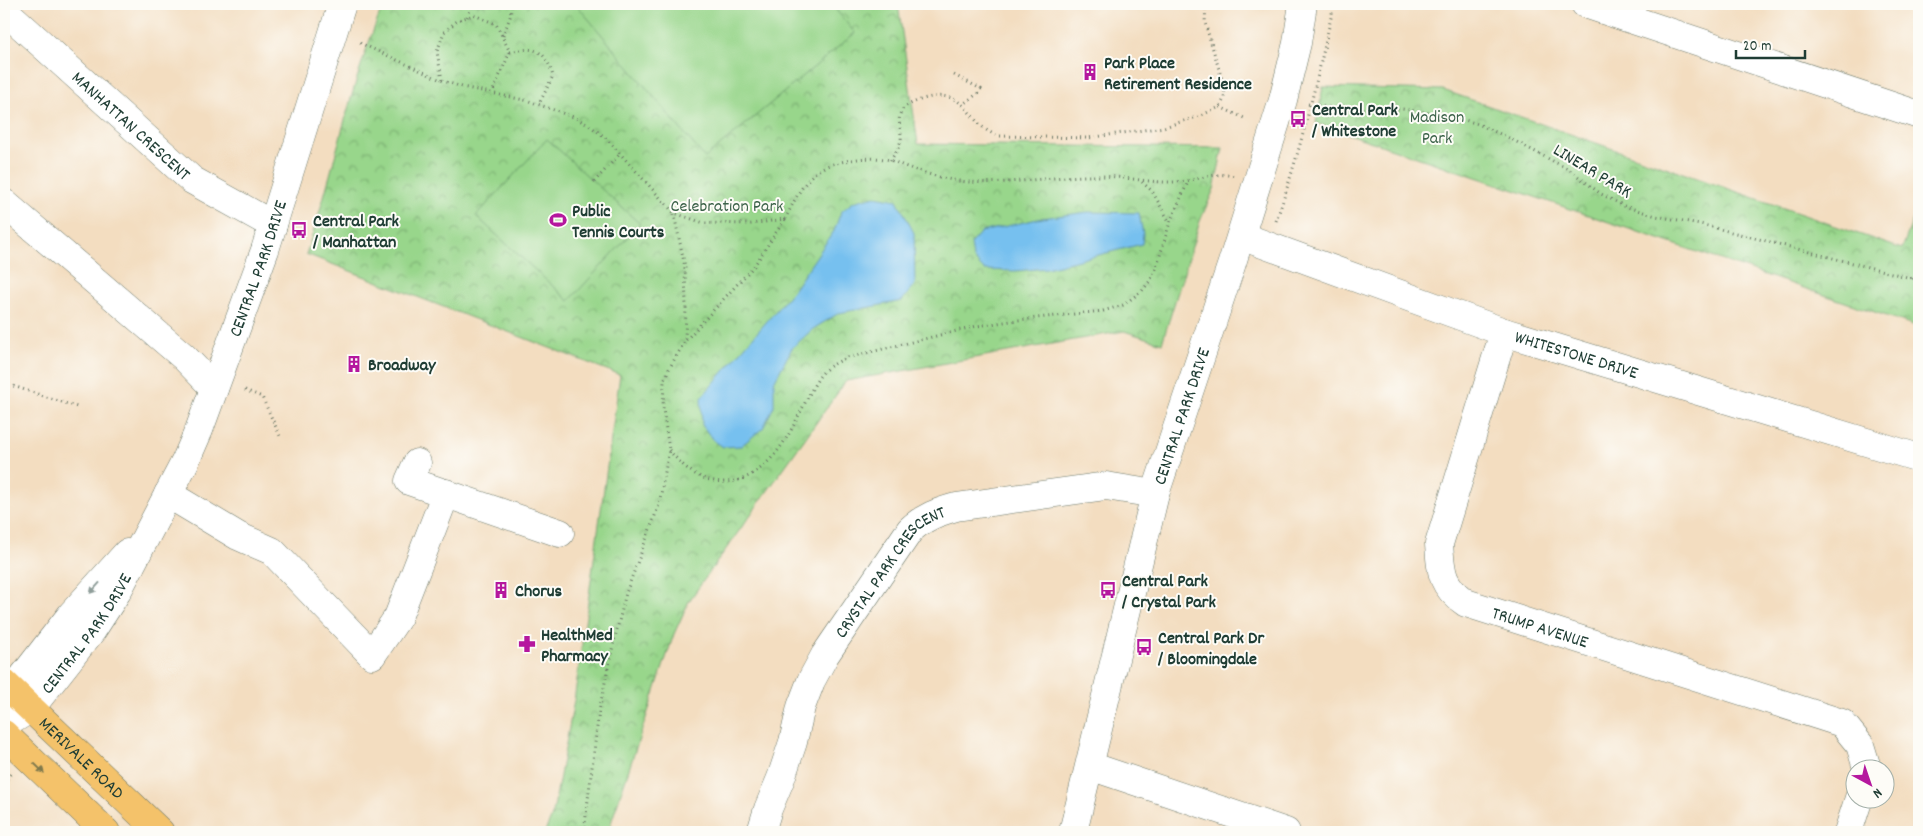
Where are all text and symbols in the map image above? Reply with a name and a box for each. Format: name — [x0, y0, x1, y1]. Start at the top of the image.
scale bar — [1736, 28, 1804, 60]
text: 20 m — [1743, 36, 1771, 58]
place label: Park Place Retirement Residence — [1104, 52, 1252, 98]
building icon: Park Place Retirement Residence — [1080, 62, 1100, 82]
street label: MANHATTAN CRESCENT — [65, 67, 195, 188]
place label: Central Park / Whitestone — [1311, 99, 1399, 145]
park label: Madison Park — [1410, 106, 1464, 152]
bus stop icon: Central Park / Whitestone — [1288, 109, 1308, 129]
street label: LINEAR PARK — [1548, 139, 1636, 205]
park label: Celebration Park — [671, 195, 784, 220]
street label: CENTRAL PARK DRIVE — [224, 198, 295, 341]
place label: Public Tennis Courts — [572, 200, 665, 246]
place label: Central Park / Manhattan — [312, 210, 400, 256]
sports icon: Public Tennis Courts — [548, 210, 568, 230]
bus stop icon: Central Park / Manhattan — [289, 220, 309, 240]
street label: WHITESTONE DRIVE — [1511, 326, 1641, 387]
street label: CENTRAL PARK DRIVE — [1149, 345, 1218, 489]
building icon: Broadway — [344, 354, 364, 374]
place label: Broadway — [368, 354, 436, 379]
street label: CRYSTAL PARK CRESCENT — [830, 501, 949, 644]
street label: CENTRAL PARK DRIVE — [36, 570, 140, 700]
place label: Central Park / Crystal Park — [1121, 570, 1216, 616]
building icon: Chorus — [491, 580, 511, 600]
place label: Chorus — [515, 580, 563, 605]
bus stop icon: Central Park / Crystal Park — [1098, 580, 1118, 600]
one-way arrow — [89, 581, 101, 593]
street label: TRUMP AVENUE — [1488, 602, 1591, 656]
place label: HealthMed Pharmacy — [541, 624, 613, 670]
place label: Central Park Dr / Bloomingdale — [1157, 627, 1264, 673]
pharmacy icon: HealthMed Pharmacy — [517, 634, 537, 654]
bus stop icon: Central Park Dr / Bloomingdale — [1134, 637, 1154, 657]
street label: MERIVALE ROAD — [32, 713, 129, 806]
north arrow — [1846, 758, 1896, 808]
one-way arrow — [33, 762, 45, 774]
text: N — [1868, 783, 1886, 802]

